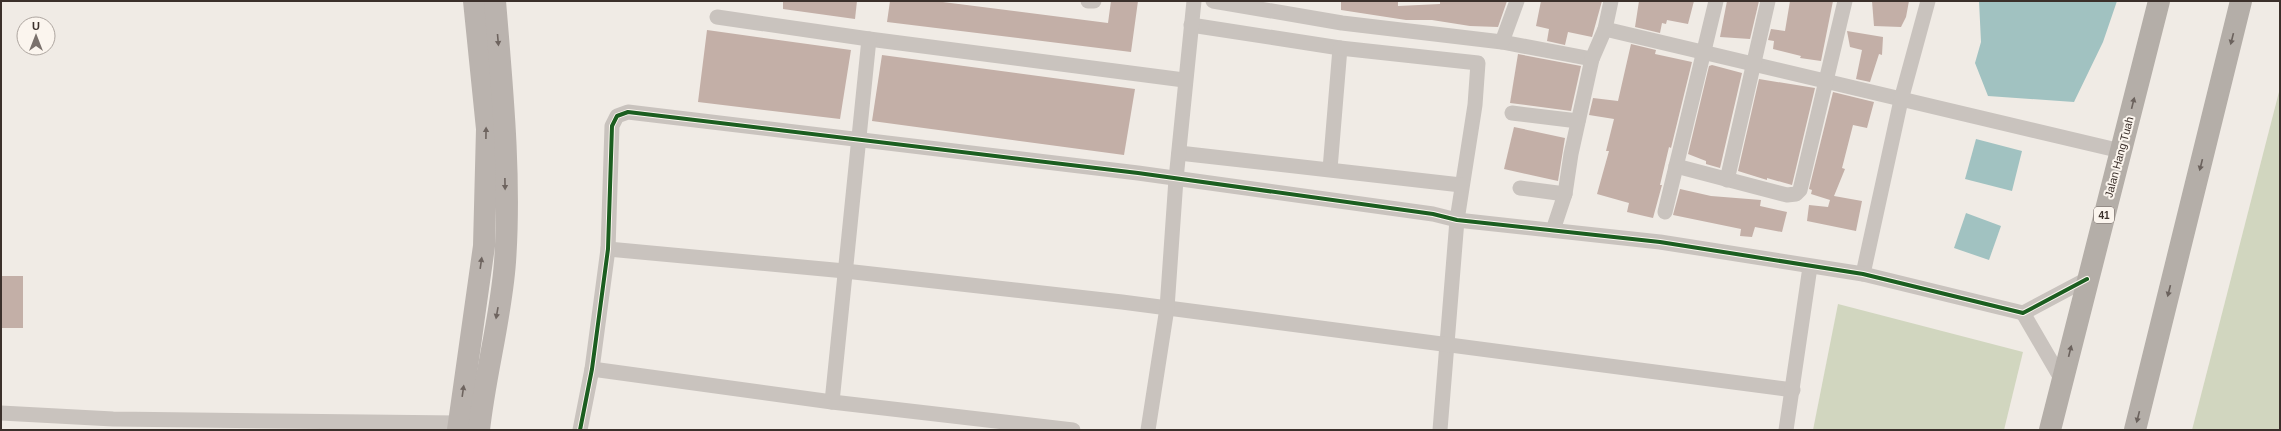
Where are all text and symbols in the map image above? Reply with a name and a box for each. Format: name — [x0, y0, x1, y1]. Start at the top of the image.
north arrow — [16, 16, 56, 56]
text: U — [32, 20, 40, 32]
one-way arrow — [2228, 33, 2234, 45]
one-way arrow — [495, 34, 502, 46]
one-way arrow — [2130, 97, 2136, 109]
street label: Jalan Hang Tuah — [2102, 115, 2136, 199]
one-way arrow — [483, 126, 489, 139]
one-way arrow — [2197, 159, 2203, 171]
one-way arrow — [502, 178, 508, 191]
road number: 41 — [2094, 207, 2114, 223]
one-way arrow — [478, 257, 484, 269]
one-way arrow — [2166, 285, 2172, 297]
one-way arrow — [494, 307, 500, 319]
one-way arrow — [2067, 345, 2073, 358]
one-way arrow — [460, 385, 466, 397]
one-way arrow — [2135, 412, 2141, 424]

